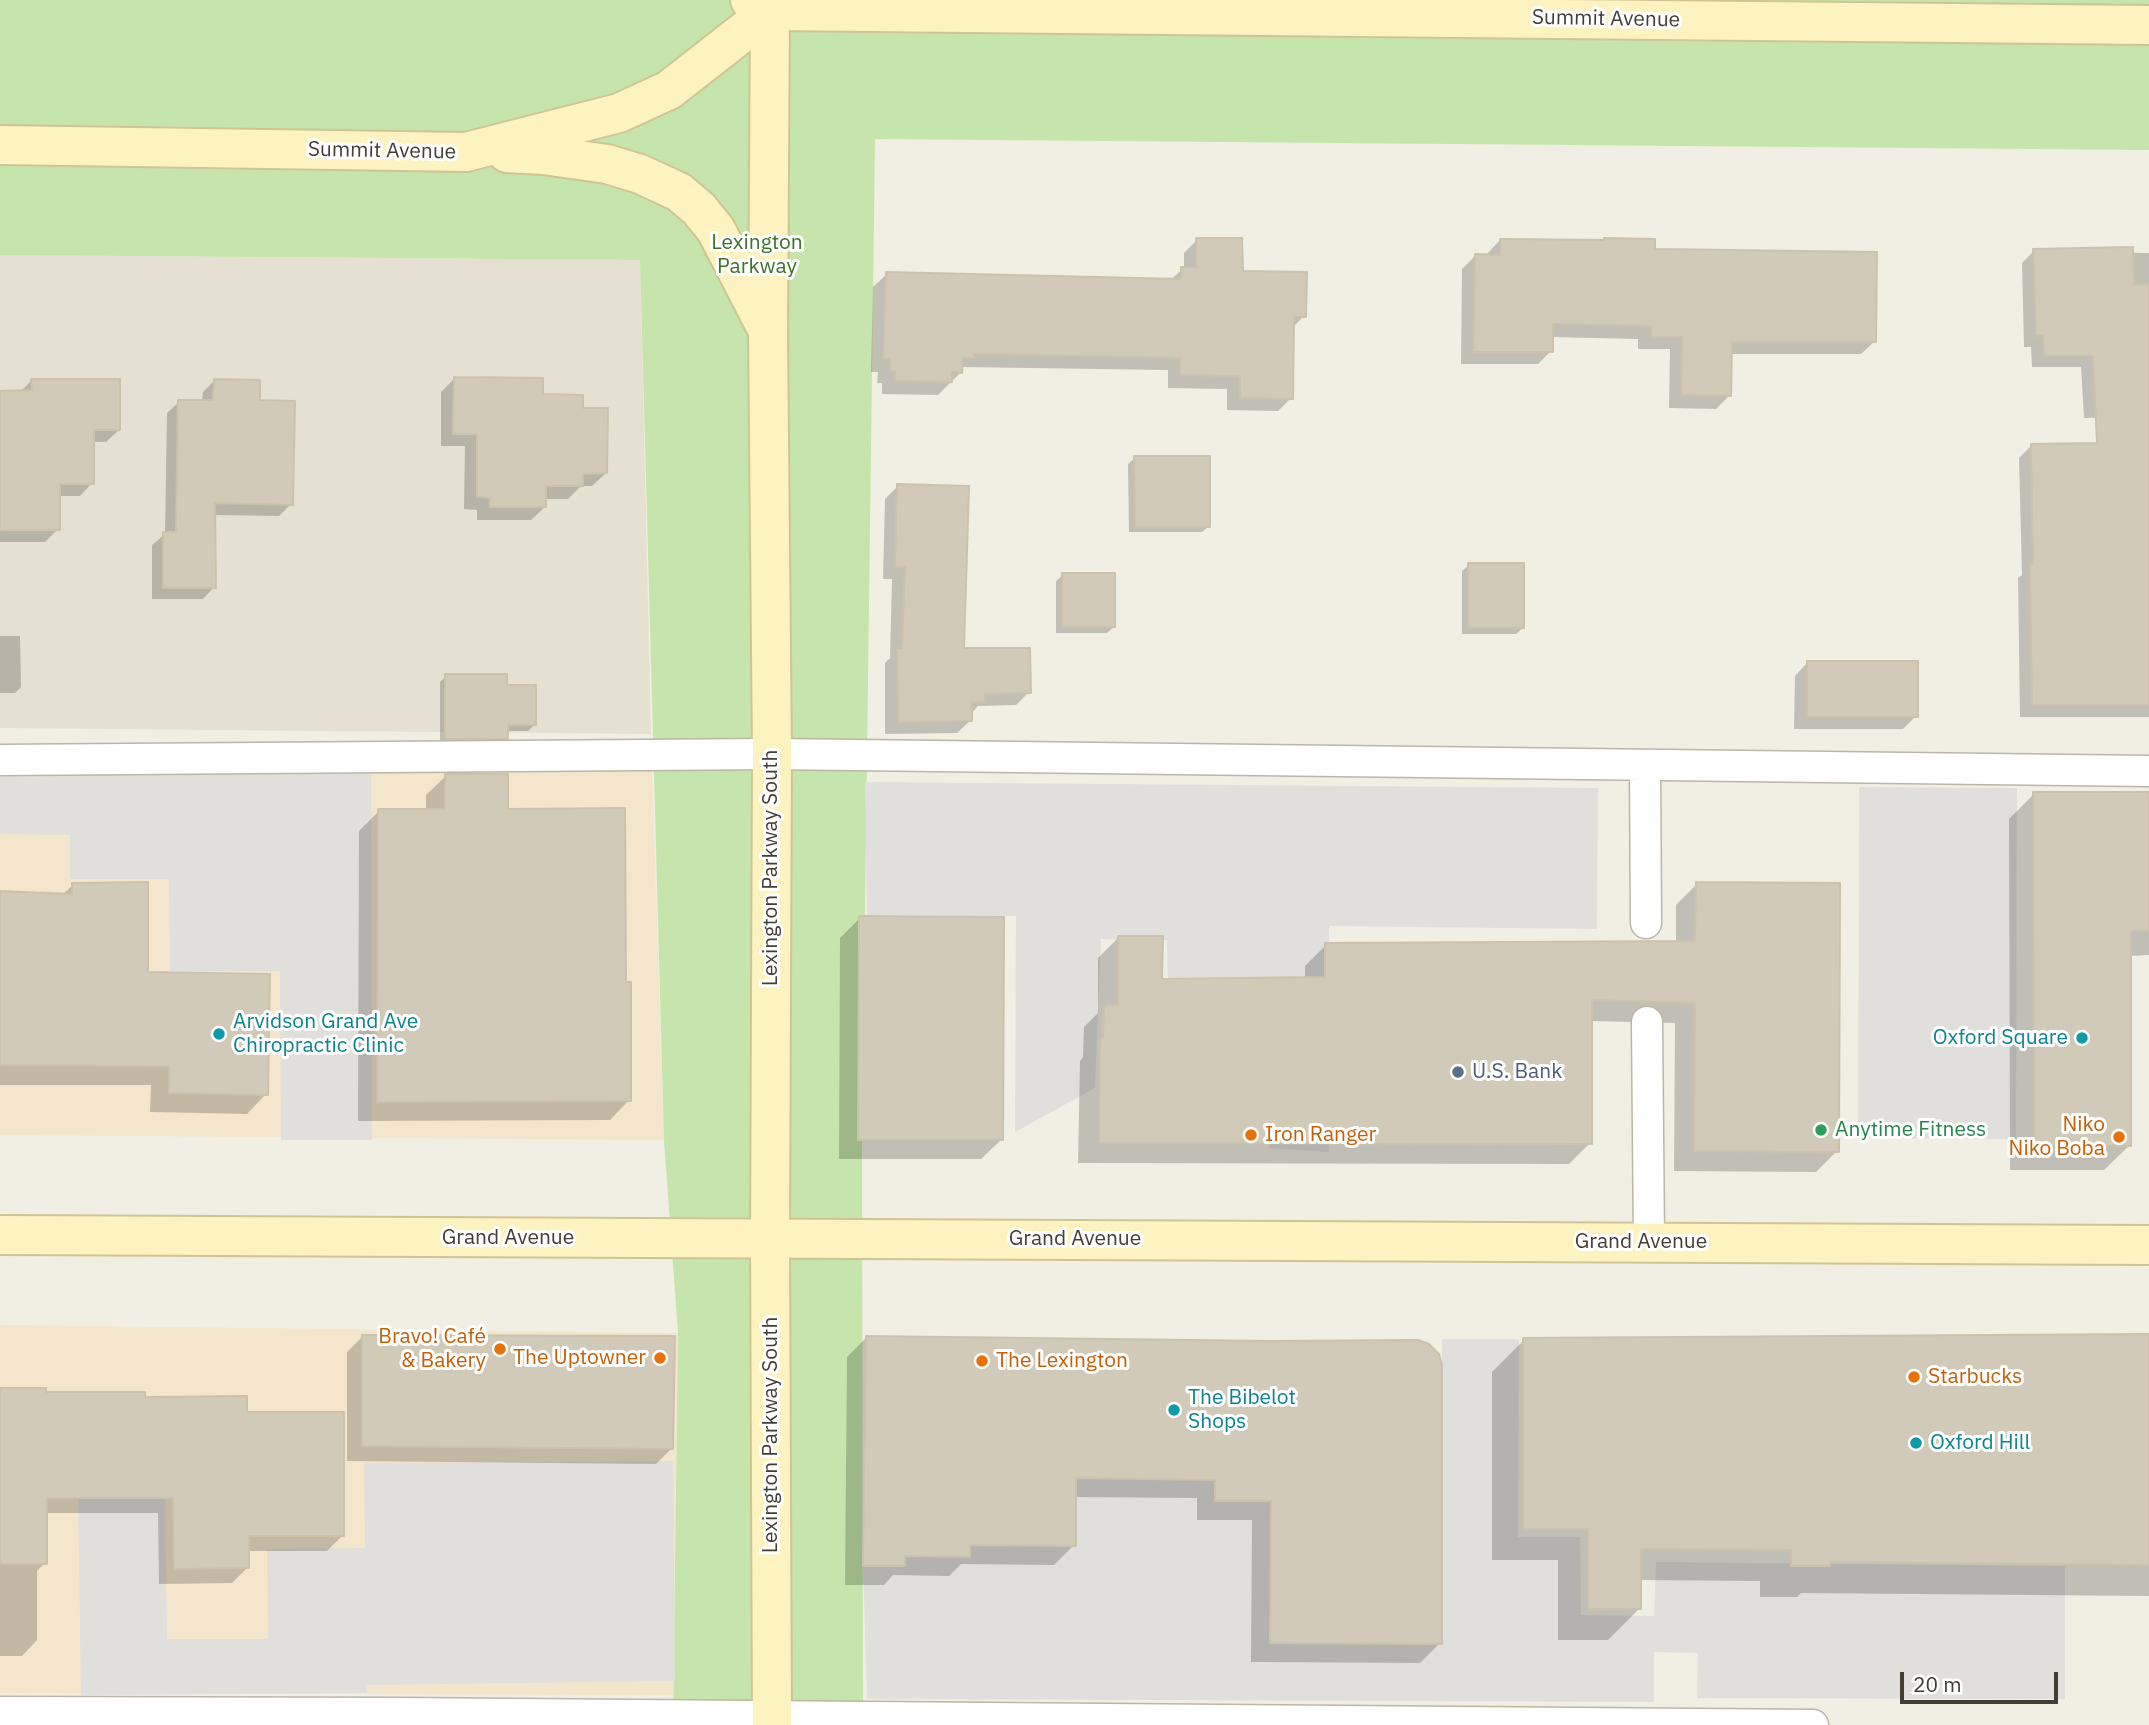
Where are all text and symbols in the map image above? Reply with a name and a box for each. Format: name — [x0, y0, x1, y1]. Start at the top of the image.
street label: Summit Avenue — [1532, 5, 1680, 33]
street label: Summit Avenue — [308, 137, 456, 165]
park label: Lexington Parkway — [711, 230, 803, 280]
street label: Lexington Parkway South — [758, 750, 784, 986]
place label: Arvidson Grand Ave Chiropractic Clinic — [233, 1009, 418, 1059]
place label: Oxford Square — [1933, 1025, 2068, 1051]
marker: Arvidson Grand Ave Chiropractic Clinic — [211, 1026, 227, 1042]
marker: Oxford Square — [2074, 1030, 2090, 1046]
place label: U.S. Bank — [1472, 1059, 1562, 1085]
marker: U.S. Bank — [1450, 1064, 1466, 1080]
place label: Niko Niko Boba — [2009, 1112, 2105, 1162]
place label: Anytime Fitness — [1835, 1117, 1986, 1143]
place label: Iron Ranger — [1265, 1122, 1376, 1148]
marker: Anytime Fitness — [1813, 1122, 1829, 1138]
marker: Iron Ranger — [1243, 1127, 1259, 1143]
marker: Niko Niko Boba — [2111, 1129, 2127, 1145]
street label: Grand Avenue — [442, 1225, 574, 1251]
street label: Grand Avenue — [1009, 1226, 1141, 1252]
street label: Grand Avenue — [1575, 1229, 1707, 1255]
street label: Lexington Parkway South — [758, 1317, 784, 1553]
place label: Bravo! Café & Bakery — [378, 1324, 486, 1374]
marker: Bravo! Café & Bakery — [492, 1341, 508, 1357]
place label: The Uptowner — [513, 1345, 646, 1371]
place label: The Lexington — [996, 1348, 1128, 1374]
marker: The Uptowner — [652, 1350, 668, 1366]
marker: The Lexington — [974, 1353, 990, 1369]
place label: Starbucks — [1928, 1364, 2022, 1390]
marker: Starbucks — [1906, 1369, 1922, 1385]
place label: The Bibelot Shops — [1188, 1385, 1296, 1435]
marker: The Bibelot Shops — [1166, 1402, 1182, 1418]
place label: Oxford Hill — [1930, 1430, 2030, 1456]
marker: Oxford Hill — [1908, 1435, 1924, 1451]
scale bar — [1904, 1658, 2062, 1702]
text: 20 m — [1913, 1670, 1962, 1698]

